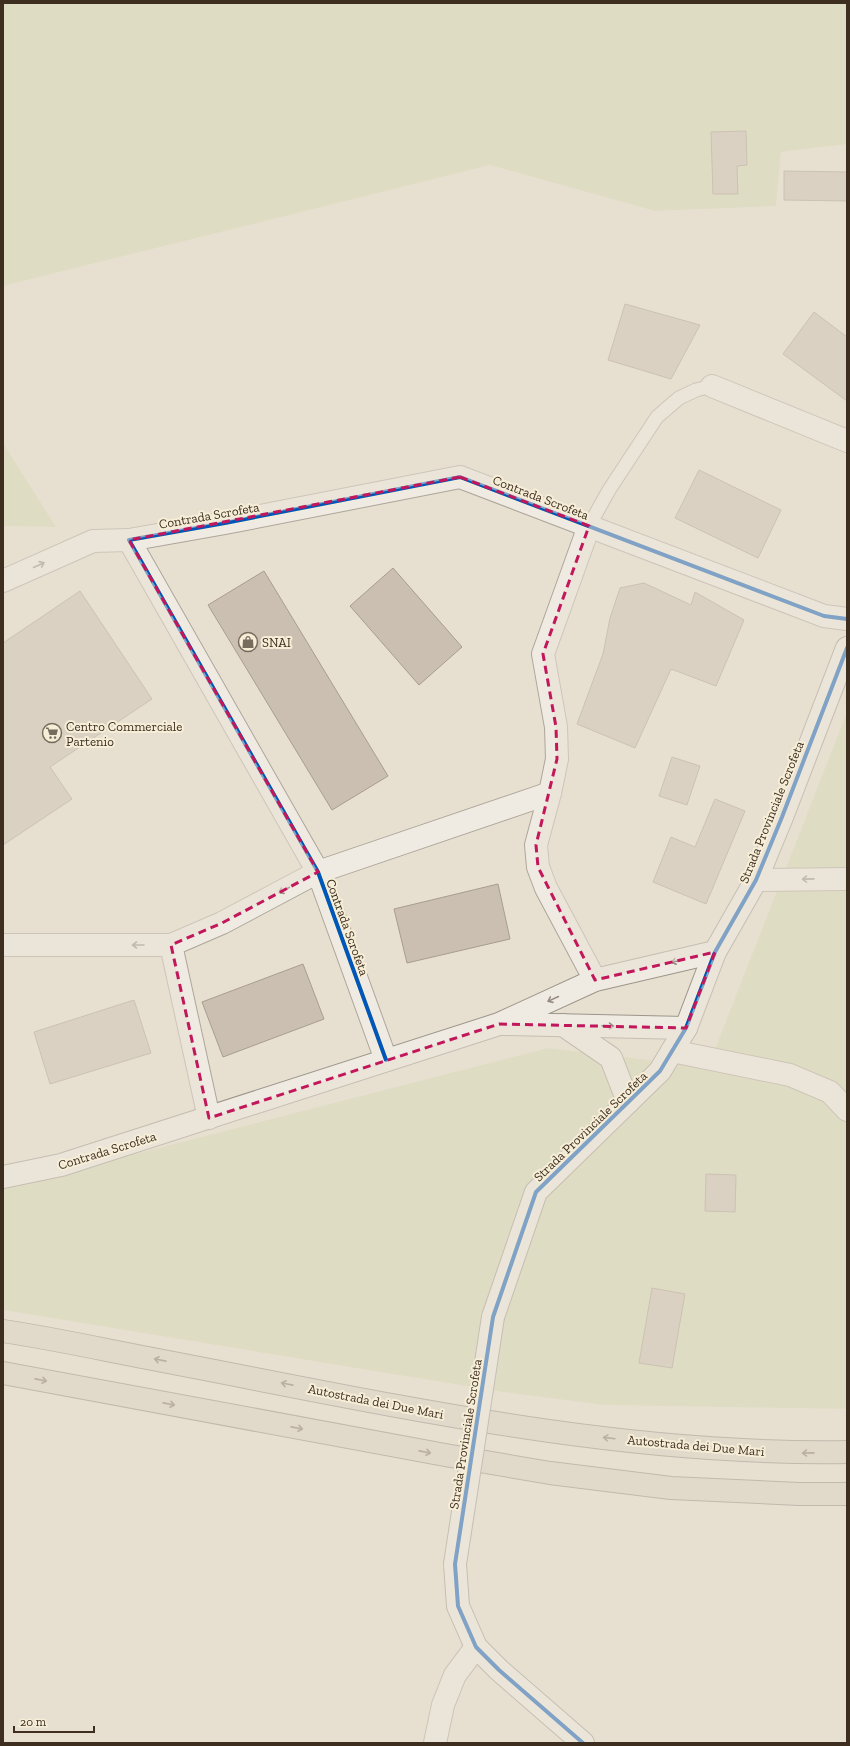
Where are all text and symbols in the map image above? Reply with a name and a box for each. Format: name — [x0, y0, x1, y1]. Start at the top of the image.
street label: Contrada Scrofeta — [491, 472, 592, 523]
street label: Contrada Scrofeta — [158, 499, 261, 532]
one-way arrow — [32, 561, 44, 568]
shop icon: SNAI — [237, 631, 259, 653]
place label: SNAI — [262, 635, 291, 650]
place label: Centro Commerciale Partenio — [66, 719, 182, 749]
supermarket icon: Centro Commerciale Partenio — [41, 722, 63, 744]
street label: Strada Provinciale Scrofeta — [736, 738, 807, 885]
one-way arrow — [802, 876, 815, 883]
street label: Contrada Scrofeta — [323, 877, 372, 978]
one-way arrow — [278, 887, 290, 895]
one-way arrow — [132, 941, 145, 949]
one-way arrow — [671, 958, 684, 965]
one-way arrow — [548, 996, 560, 1003]
one-way arrow — [601, 1022, 614, 1030]
street label: Strada Provinciale Scrofeta — [531, 1068, 651, 1184]
street label: Contrada Scrofeta — [56, 1128, 159, 1173]
one-way arrow — [153, 1356, 166, 1364]
street label: Strada Provinciale Scrofeta — [446, 1357, 485, 1510]
one-way arrow — [34, 1377, 47, 1385]
one-way arrow — [281, 1380, 294, 1388]
street label: Autostrada dei Due Mari — [307, 1381, 445, 1422]
one-way arrow — [162, 1400, 175, 1408]
one-way arrow — [290, 1424, 303, 1432]
street label: Autostrada dei Due Mari — [627, 1432, 766, 1459]
one-way arrow — [603, 1434, 616, 1442]
one-way arrow — [418, 1448, 431, 1456]
one-way arrow — [802, 1449, 815, 1457]
scale bar — [14, 1708, 94, 1734]
text: 20 m — [20, 1715, 47, 1729]

